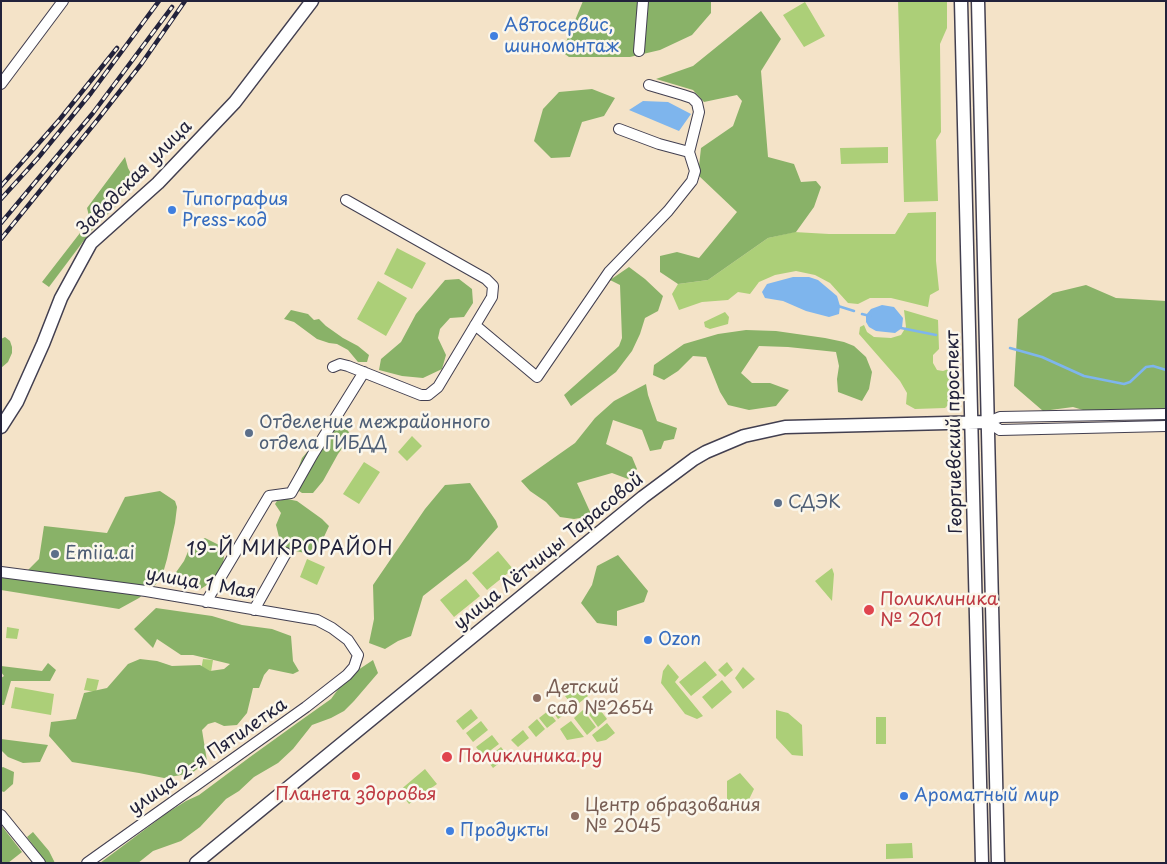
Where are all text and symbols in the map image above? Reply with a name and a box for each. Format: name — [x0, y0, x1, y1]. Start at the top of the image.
place label: Автосервис, шиномонтаж — [504, 15, 619, 58]
marker: Автосервис, шиномонтаж — [488, 30, 500, 42]
street label: Заводская улица — [73, 116, 197, 240]
place label: Типография Press-код — [182, 189, 288, 232]
marker: Типография Press-код — [166, 204, 178, 216]
street label: Георгиевский проспект — [942, 330, 968, 534]
place label: Отделение межрайонного отдела ГИБДД — [259, 412, 490, 454]
marker: Отделение межрайонного отдела ГИБДД — [243, 427, 255, 439]
street label: улица Лётчицы Тарасовой — [450, 469, 648, 635]
place label: СДЭК — [788, 492, 841, 514]
marker: СДЭК — [772, 497, 784, 509]
district label: 19-Й МИКРОРАЙОН — [184, 539, 396, 561]
place label: Emiia.ai — [65, 543, 135, 565]
marker: Emiia.ai — [49, 548, 61, 560]
street label: улица 1 Мая — [144, 564, 258, 604]
place label: Поликлиника № 201 — [880, 589, 998, 632]
marker: Поликлиника № 201 — [862, 603, 876, 617]
place label: Ozon — [658, 629, 701, 651]
marker: Ozon — [642, 634, 654, 646]
place label: Детский сад №2654 — [547, 677, 654, 720]
marker: Детский сад №2654 — [531, 692, 543, 704]
street label: улица 2-я Пятилетка — [125, 694, 291, 820]
place label: Поликлиника.ру — [458, 746, 602, 768]
marker: Поликлиника.ру — [440, 750, 454, 764]
marker: Планета здоровья — [350, 770, 362, 782]
place label: Планета здоровья — [275, 784, 437, 806]
place label: Ароматный мир — [914, 785, 1059, 807]
marker: Ароматный мир — [898, 790, 910, 802]
place label: Центр образования № 2045 — [585, 795, 761, 838]
marker: Центр образования № 2045 — [569, 810, 581, 822]
place label: Продукты — [460, 820, 549, 842]
marker: Продукты — [444, 825, 456, 837]

